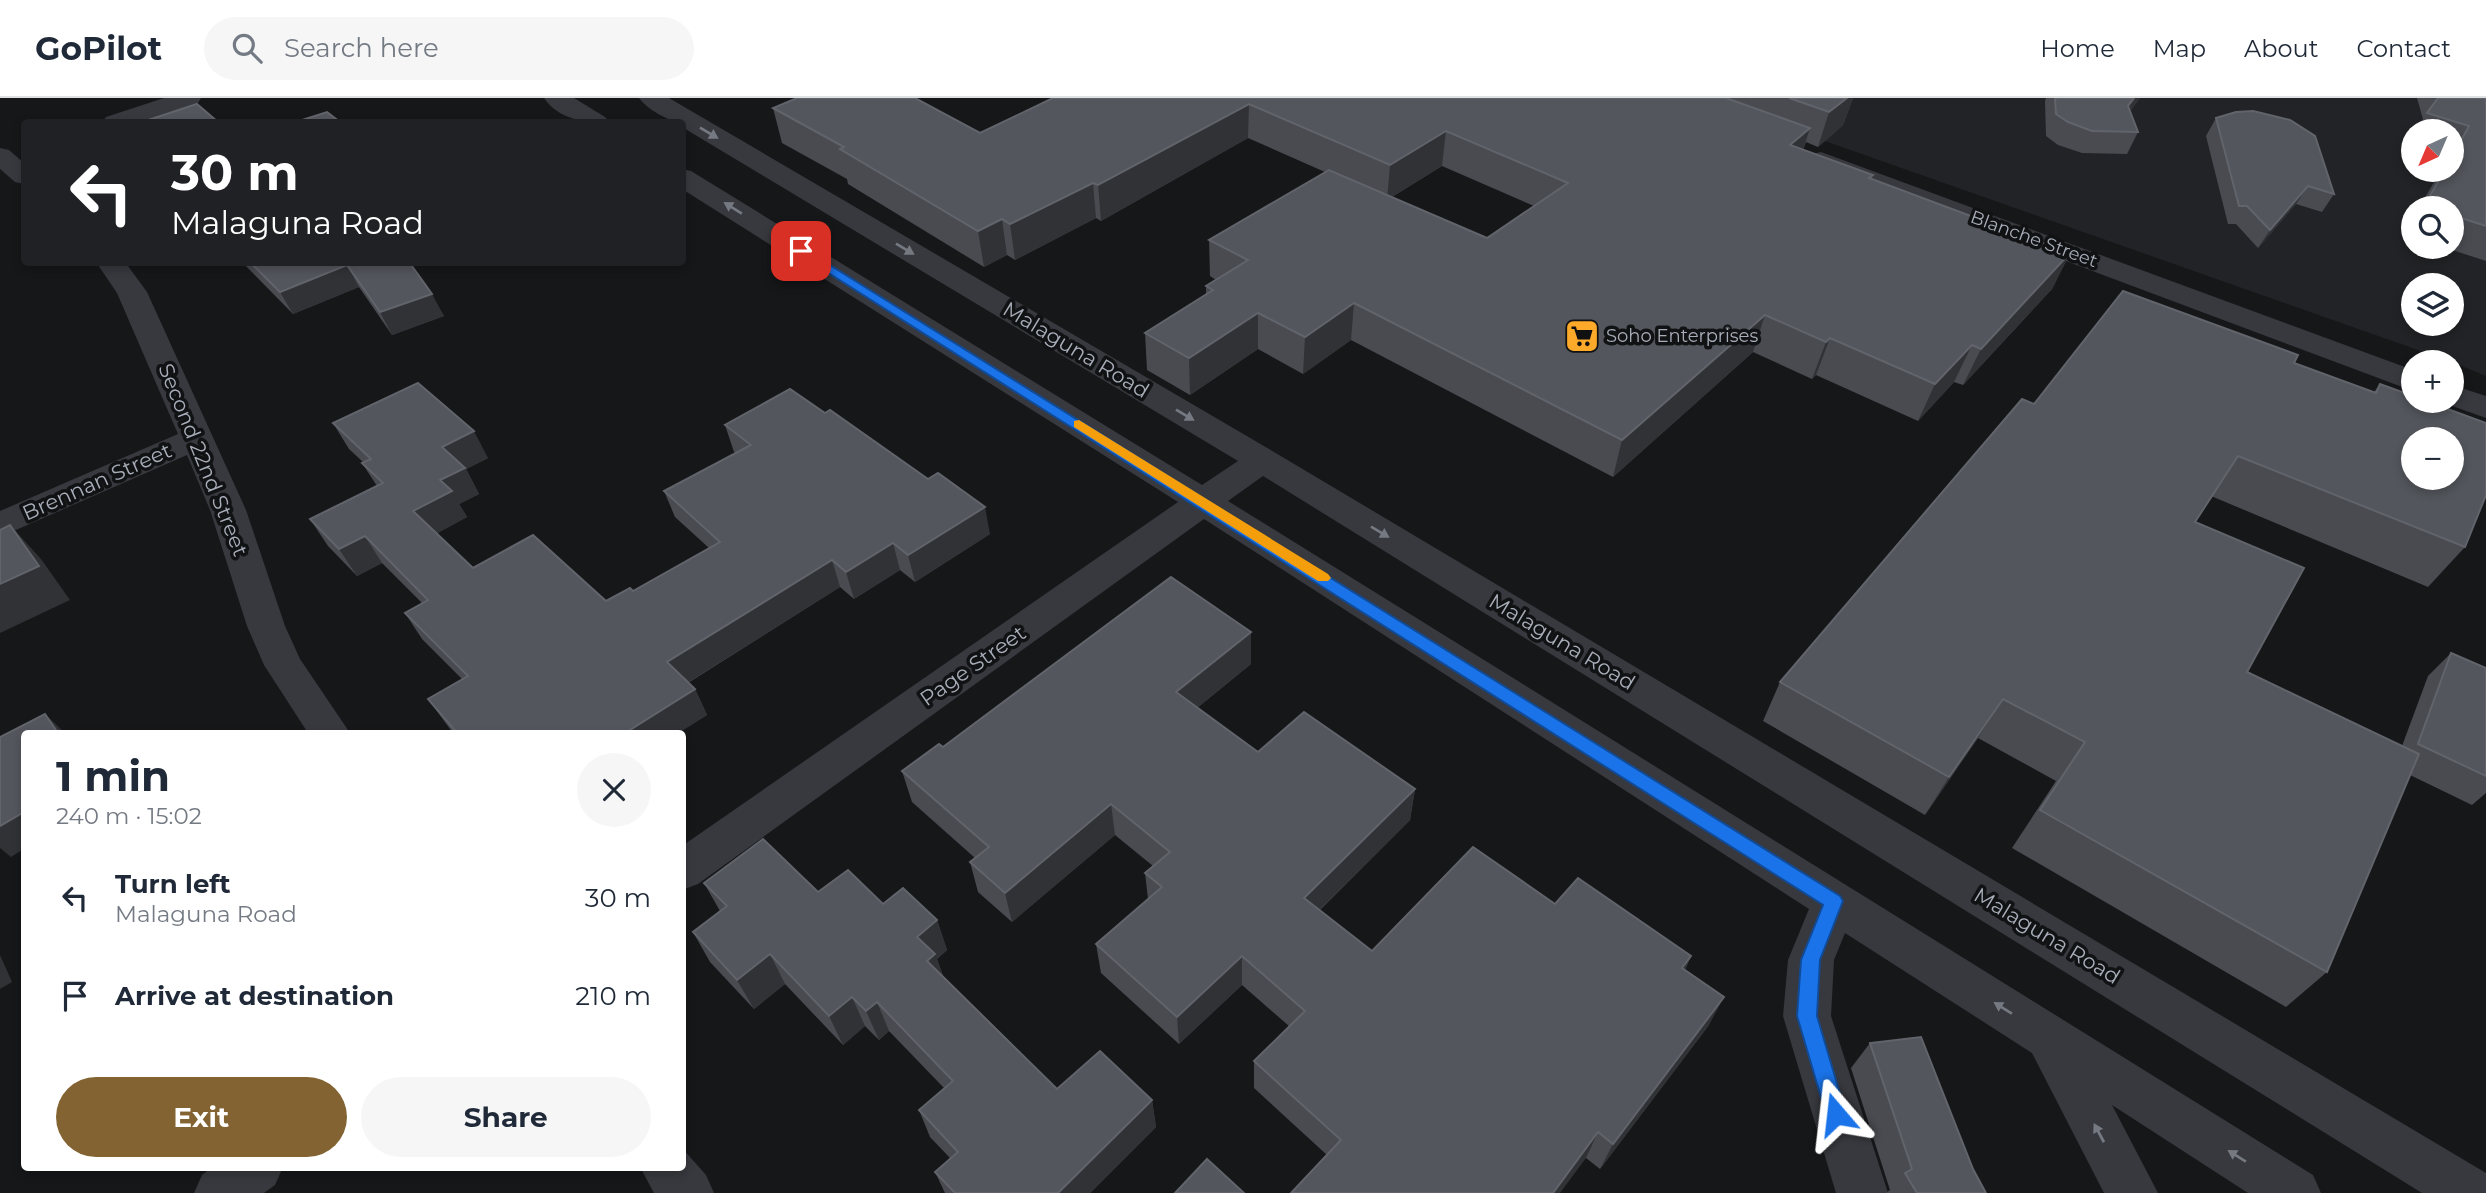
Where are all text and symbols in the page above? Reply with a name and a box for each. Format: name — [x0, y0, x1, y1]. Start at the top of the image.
search box — [204, 17, 694, 80]
text: GoPilot — [35, 28, 162, 68]
icon: search — [228, 29, 266, 67]
text: Search here — [284, 32, 439, 64]
text: Home — [2040, 34, 2115, 63]
text: Map — [2153, 34, 2206, 63]
text: About — [2244, 34, 2318, 63]
text: Contact — [2356, 34, 2451, 63]
north arrow — [2401, 119, 2464, 182]
map controls — [2401, 119, 2464, 490]
one-way arrow — [700, 127, 719, 139]
text: 30 m — [171, 143, 299, 202]
icon: left — [56, 147, 147, 238]
button: search — [2401, 196, 2464, 259]
one-way arrow — [723, 202, 743, 215]
text: Malaguna Road — [171, 203, 424, 242]
street label: Blanche Street — [1968, 206, 2100, 272]
pin — [771, 221, 831, 281]
icon: arrive — [782, 232, 820, 270]
one-way arrow — [896, 242, 915, 255]
button: layers — [2401, 273, 2464, 336]
street label: Malaguna Road — [999, 296, 1154, 403]
supermarket icon: Soho Enterprises — [1563, 317, 1601, 355]
place label: Soho Enterprises — [1606, 325, 1758, 347]
button: + — [2401, 350, 2464, 413]
street label: Second 22nd Street — [153, 360, 254, 560]
one-way arrow — [1176, 408, 1195, 421]
button: − — [2401, 427, 2464, 490]
street label: Brennan Street — [18, 437, 175, 526]
one-way arrow — [1371, 525, 1390, 538]
street label: Malaguna Road — [1485, 588, 1640, 695]
street label: Page Street — [915, 620, 1030, 711]
text: 1 min — [56, 750, 170, 802]
button: close — [577, 753, 651, 827]
text: 240 m · 15:02 — [56, 802, 202, 830]
text: Turn left — [115, 868, 231, 900]
icon: left — [56, 879, 94, 917]
text: 30 m — [585, 882, 651, 914]
street label: Malaguna Road — [1970, 882, 2125, 989]
text: Malaguna Road — [115, 900, 297, 928]
icon: arrive — [56, 977, 94, 1015]
text: Arrive at destination — [115, 980, 394, 1012]
text: 210 m — [575, 980, 651, 1012]
one-way arrow — [1994, 1002, 2013, 1015]
button: Exit — [56, 1077, 347, 1157]
button: Share — [361, 1077, 651, 1157]
position arrow — [1799, 1077, 1873, 1151]
one-way arrow — [2093, 1124, 2105, 1143]
one-way arrow — [2227, 1150, 2247, 1163]

